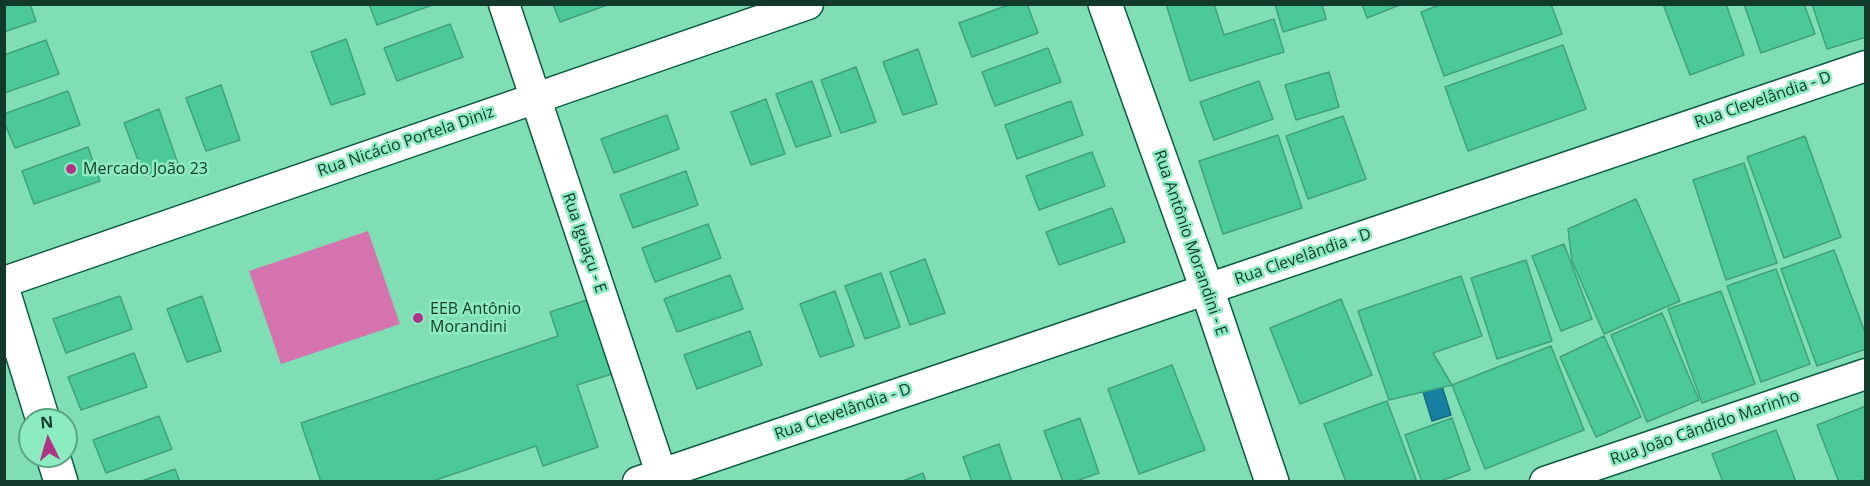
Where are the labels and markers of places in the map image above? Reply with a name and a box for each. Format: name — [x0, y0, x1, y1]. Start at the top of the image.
place label: Mercado João 23 — [83, 159, 208, 179]
marker: Mercado João 23 — [64, 162, 78, 176]
place label: EEB Antônio Morandini — [430, 299, 521, 337]
marker: EEB Antônio Morandini — [411, 311, 425, 325]

